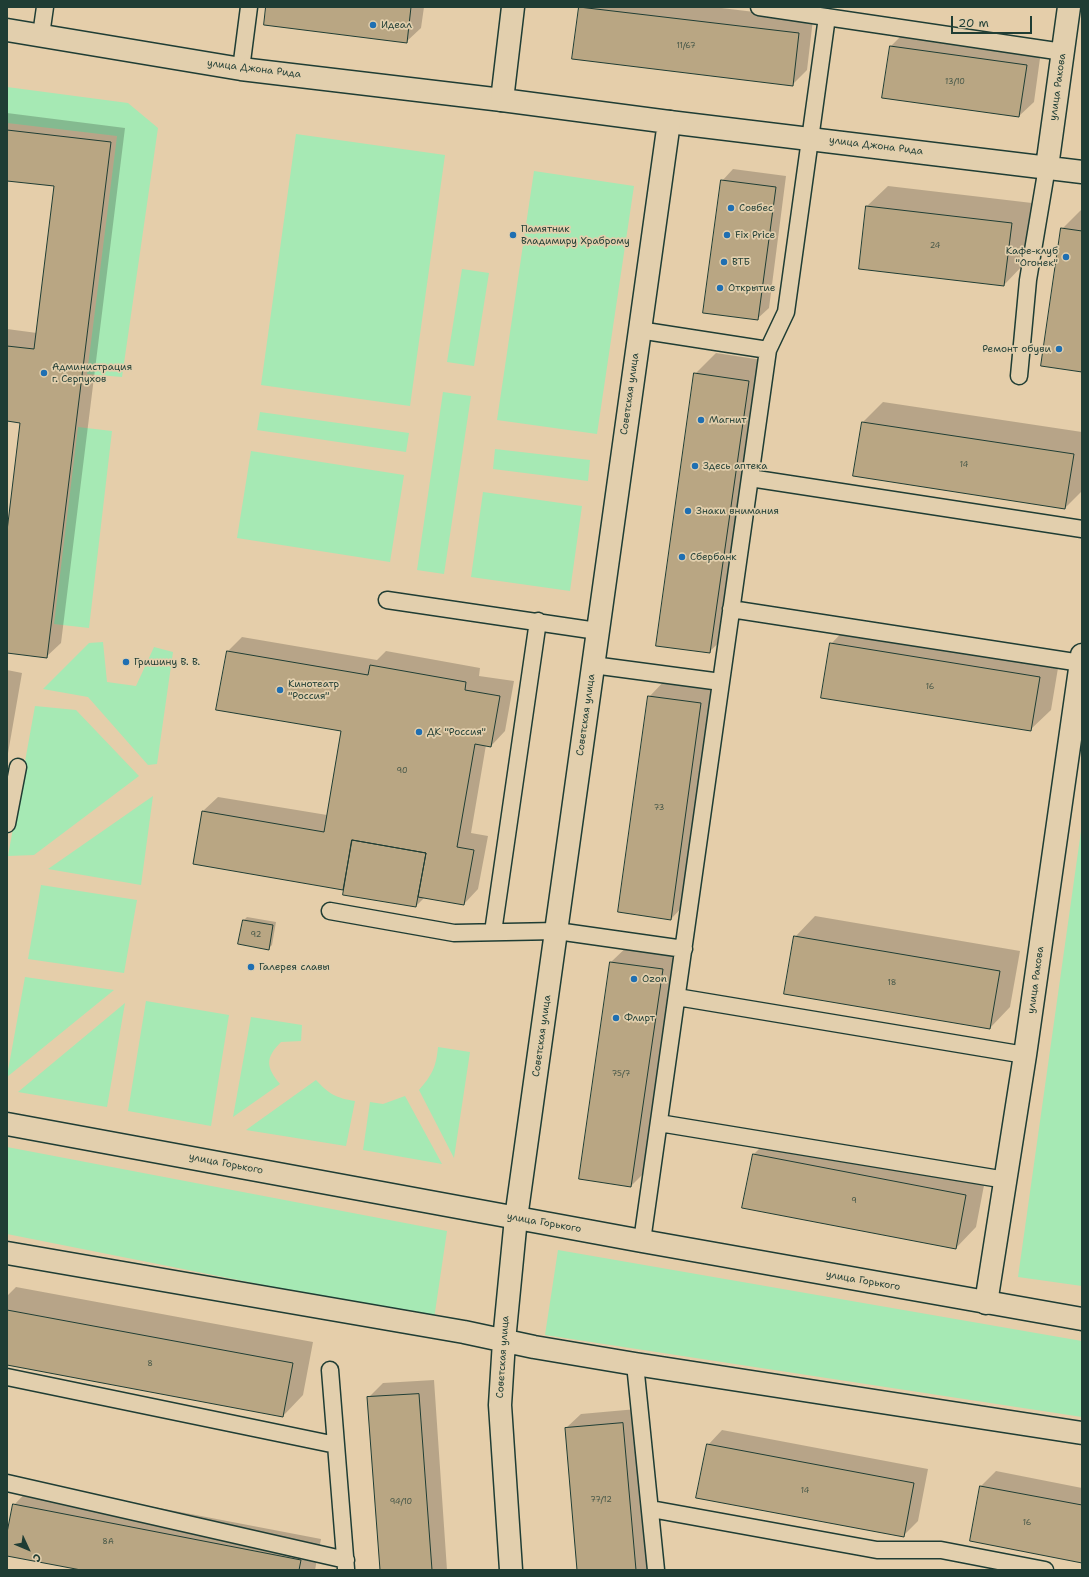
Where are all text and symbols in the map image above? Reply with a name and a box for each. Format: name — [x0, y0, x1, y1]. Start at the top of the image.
scale bar — [953, 8, 1034, 34]
text: 20 m — [958, 15, 989, 31]
place label: Идеал — [381, 19, 412, 31]
marker: Идеал — [368, 20, 378, 30]
house number: 11/67 — [676, 41, 696, 51]
street label: улица Ракова — [1047, 53, 1069, 121]
street label: улица Джона Рида — [206, 57, 302, 81]
house number: 13/10 — [945, 77, 965, 87]
street label: улица Джона Рида — [828, 134, 924, 158]
place label: Совбес — [739, 202, 773, 214]
marker: Совбес — [726, 203, 736, 213]
place label: Памятник Владимиру Храброму — [521, 223, 630, 246]
place label: Fix Price — [735, 229, 775, 241]
marker: Памятник Владимиру Храброму — [508, 230, 518, 240]
marker: Fix Price — [722, 230, 732, 240]
house number: 24 — [930, 241, 940, 251]
place label: Кафе-клуб "Огонек" — [1006, 245, 1058, 268]
marker: Кафе-клуб "Огонек" — [1061, 252, 1071, 262]
place label: ВТБ — [732, 256, 750, 268]
marker: ВТБ — [719, 257, 729, 267]
place label: Открытие — [728, 282, 775, 294]
marker: Открытие — [715, 283, 725, 293]
place label: Ремонт обуви — [982, 343, 1051, 355]
marker: Ремонт обуви — [1054, 344, 1064, 354]
street label: Советская улица — [618, 352, 642, 436]
place label: Администрация г. Серпухов — [52, 361, 132, 384]
marker: Администрация г. Серпухов — [39, 368, 49, 378]
place label: Магнит — [709, 414, 746, 426]
marker: Магнит — [696, 415, 706, 425]
place label: Здесь аптека — [703, 460, 767, 472]
house number: 14 — [960, 460, 968, 470]
marker: Здесь аптека — [690, 461, 700, 471]
place label: Знаки внимания — [696, 505, 779, 517]
marker: Знаки внимания — [683, 506, 693, 516]
place label: Сбербанк — [690, 551, 737, 563]
marker: Сбербанк — [677, 552, 687, 562]
place label: Гришину В. В. — [134, 656, 200, 668]
marker: Гришину В. В. — [121, 657, 131, 667]
street label: Советская улица — [574, 673, 598, 757]
place label: Кинотеатр "Россия" — [288, 678, 339, 702]
house number: 16 — [926, 682, 934, 692]
marker: Кинотеатр "Россия" — [275, 685, 285, 695]
place label: ДК "Россия" — [427, 726, 486, 738]
marker: ДК "Россия" — [414, 727, 424, 737]
house number: 90 — [396, 766, 408, 776]
house number: 73 — [654, 803, 664, 813]
house number: 92 — [251, 930, 261, 940]
street label: улица Ракова — [1025, 946, 1047, 1014]
place label: Галерея славы — [259, 961, 330, 973]
marker: Галерея славы — [246, 962, 256, 972]
place label: Ozon — [642, 973, 667, 985]
marker: Ozon — [629, 974, 639, 984]
house number: 18 — [888, 978, 896, 988]
street label: Советская улица — [530, 994, 554, 1078]
place label: Флирт — [624, 1012, 655, 1024]
marker: Флирт — [611, 1013, 621, 1023]
house number: 75/7 — [612, 1069, 630, 1079]
street label: улица Горького — [188, 1151, 264, 1177]
house number: 9 — [851, 1196, 857, 1206]
street label: улица Горького — [506, 1211, 582, 1235]
street label: улица Горького — [825, 1269, 901, 1293]
street label: Советская улица — [494, 1315, 512, 1399]
house number: 8 — [147, 1359, 153, 1369]
house number: 14 — [801, 1486, 809, 1496]
house number: 77/12 — [590, 1495, 612, 1505]
house number: 94/10 — [390, 1497, 412, 1507]
house number: 16 — [1023, 1518, 1031, 1528]
north arrow — [8, 1529, 48, 1569]
house number: 8А — [102, 1537, 114, 1547]
text: С — [29, 1550, 45, 1565]

